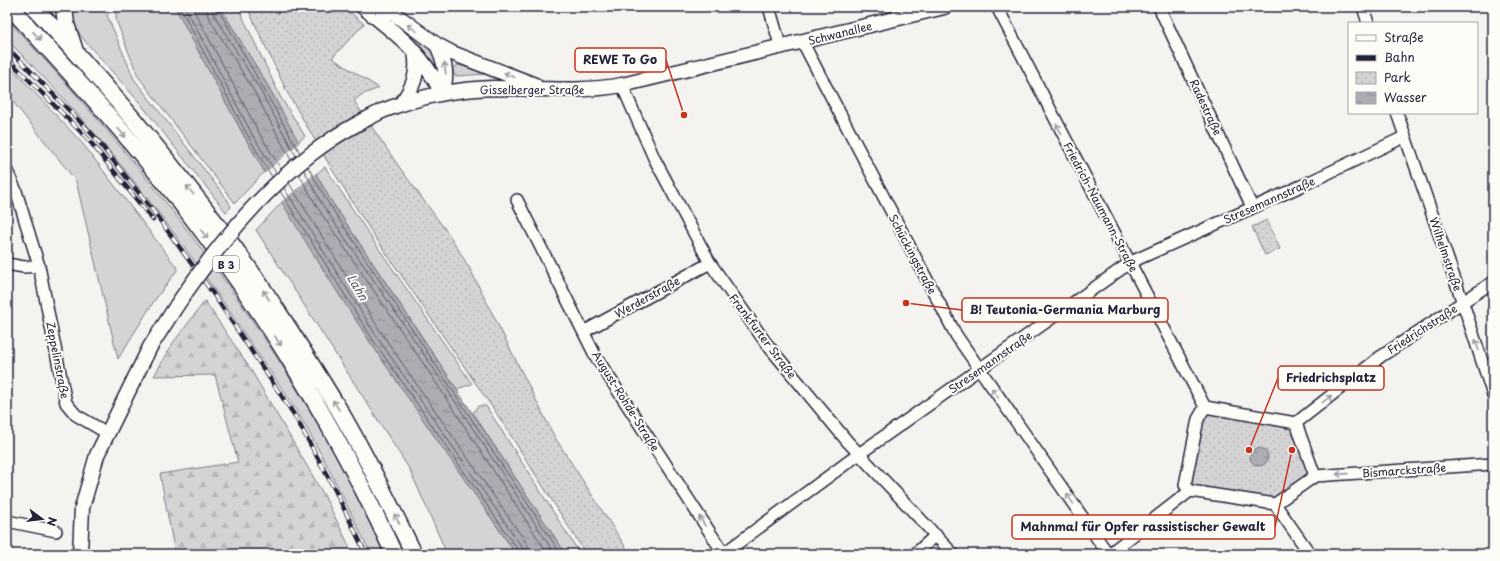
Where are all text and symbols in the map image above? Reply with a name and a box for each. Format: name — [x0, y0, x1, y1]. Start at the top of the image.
street label: Schwanallee — [806, 17, 874, 49]
legend — [1348, 22, 1478, 114]
one-way arrow — [407, 24, 418, 32]
text: Straße — [1384, 28, 1424, 46]
one-way arrow — [32, 30, 41, 41]
callout: REWE To Go — [575, 48, 666, 72]
text: Bahn — [1384, 48, 1415, 66]
text: REWE To Go — [583, 50, 657, 68]
one-way arrow — [441, 62, 449, 75]
text: Park — [1384, 68, 1411, 86]
one-way arrow — [503, 71, 515, 78]
street label: Radestraße — [1186, 76, 1227, 138]
street label: Gisselberger Straße — [480, 81, 585, 98]
text: Wasser — [1384, 88, 1427, 106]
one-way arrow — [1055, 123, 1063, 135]
one-way arrow — [118, 128, 127, 138]
street label: Friedrich-Naumann-Straße — [1059, 139, 1143, 275]
street label: Stresemannstraße — [1221, 172, 1318, 228]
one-way arrow — [186, 184, 194, 195]
street label: Schückingstraße — [885, 211, 941, 297]
street label: Wilhelmstraße — [1425, 215, 1467, 293]
one-way arrow — [200, 228, 209, 239]
road number: B 3 — [213, 256, 239, 272]
water label: Lahn — [343, 270, 373, 304]
street label: Werderstraße — [611, 272, 683, 322]
one-way arrow — [262, 290, 270, 301]
street label: Frankfurter Straße — [725, 290, 801, 382]
callout: B! Teutonia-Germania Marburg — [962, 298, 1168, 322]
text: B! Teutonia-Germania Marburg — [970, 300, 1160, 318]
street label: Friedrichstraße — [1384, 300, 1460, 358]
street label: Zeppelinstraße — [42, 320, 74, 400]
street label: Stresemannstraße — [945, 327, 1035, 397]
one-way arrow — [274, 335, 282, 347]
one-way arrow — [1472, 339, 1480, 351]
street label: August-Rohde-Straße — [588, 347, 664, 455]
callout: Friedrichsplatz — [1278, 366, 1384, 390]
text: Friedrichsplatz — [1286, 368, 1376, 386]
one-way arrow — [991, 388, 999, 399]
one-way arrow — [1321, 394, 1332, 403]
one-way arrow — [331, 399, 339, 411]
street label: Bismarckstraße — [1361, 459, 1447, 481]
one-way arrow — [1336, 470, 1349, 477]
one-way arrow — [1066, 494, 1074, 505]
north arrow — [22, 499, 62, 539]
one-way arrow — [393, 513, 400, 525]
text: N — [43, 515, 61, 528]
one-way arrow — [698, 515, 706, 527]
callout: Mahnmal für Opfer rassistischer Gewalt — [1012, 515, 1275, 539]
text: Mahnmal für Opfer rassistischer Gewalt — [1020, 517, 1266, 535]

